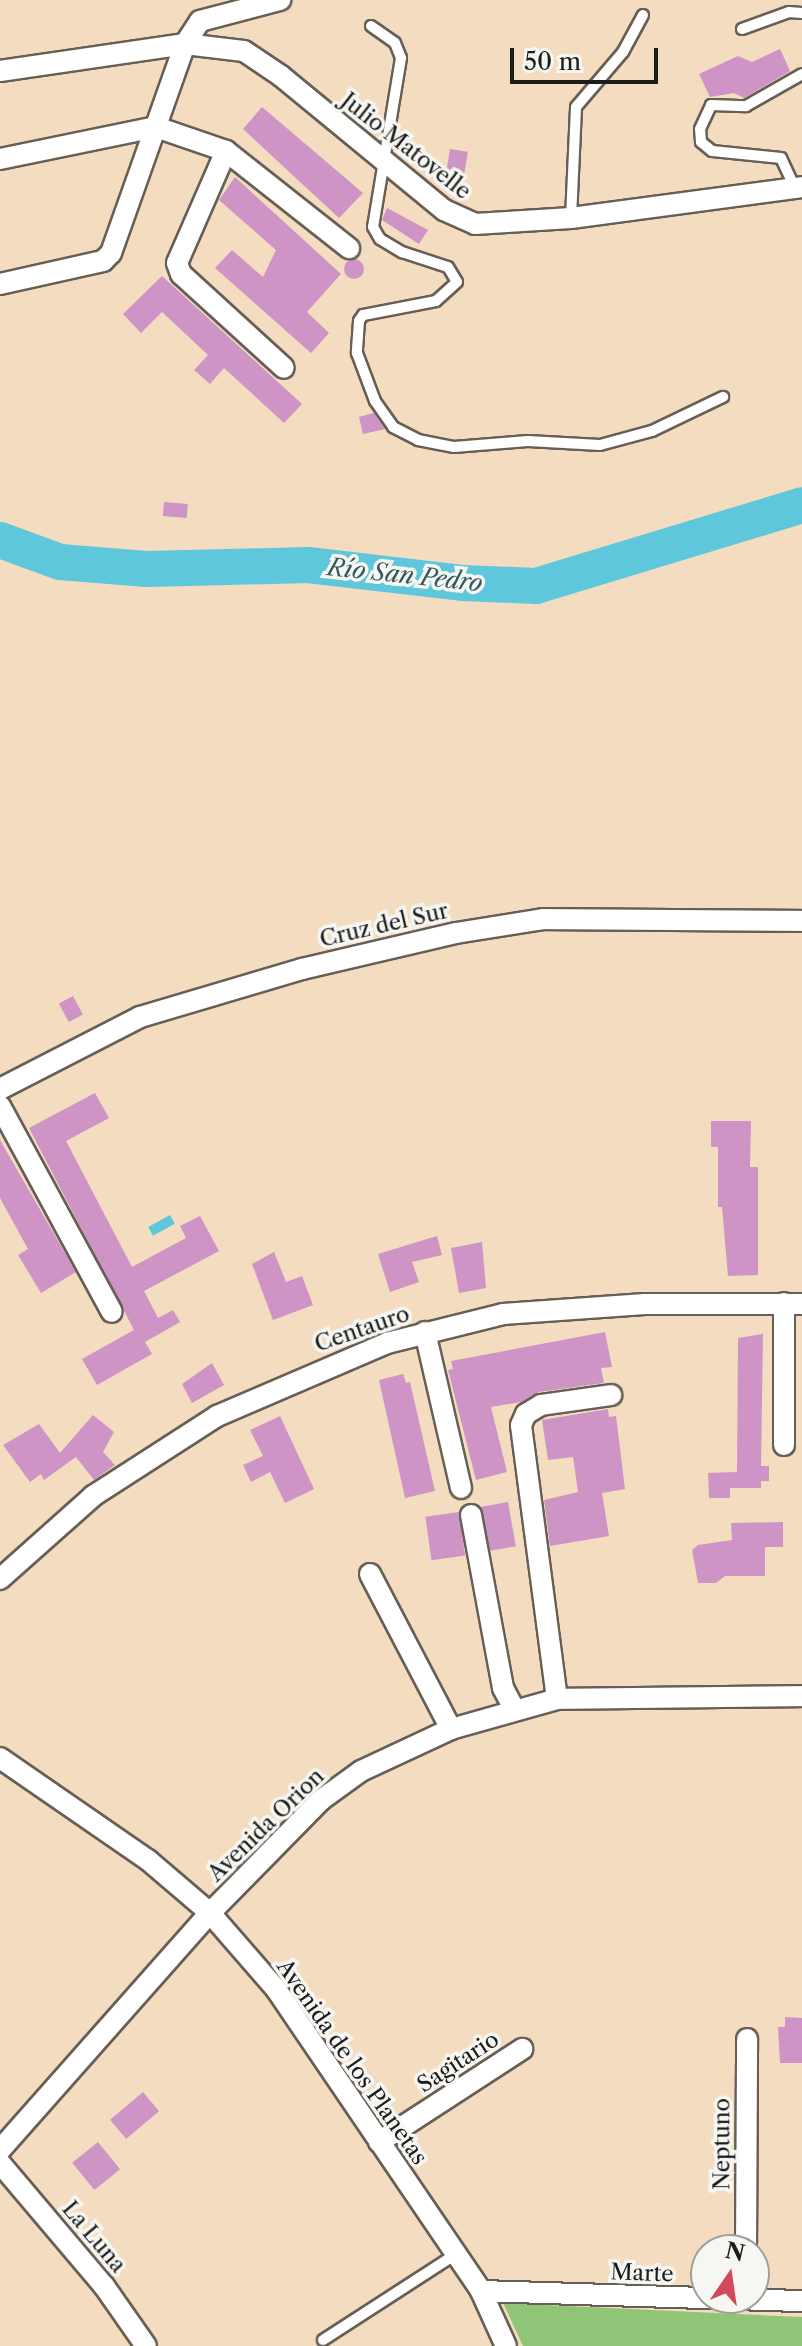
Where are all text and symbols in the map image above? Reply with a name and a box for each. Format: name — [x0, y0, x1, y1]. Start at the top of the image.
scale bar — [514, 32, 662, 82]
text: 50 m — [524, 47, 581, 76]
street label: Julio Matovelle — [336, 87, 476, 205]
water label: Río San Pedro — [326, 553, 484, 597]
street label: Cruz del Sur — [317, 897, 451, 953]
street label: Centauro — [311, 1300, 413, 1358]
street label: Avenida Orion — [202, 1763, 330, 1887]
street label: Avenida de los Planetas — [271, 1954, 433, 2170]
street label: Sagitario — [412, 2026, 504, 2098]
street label: Neptuno — [709, 2098, 735, 2190]
street label: La Luna — [57, 2196, 131, 2278]
north arrow — [690, 2234, 770, 2314]
text: N — [723, 2237, 747, 2267]
street label: Marte — [610, 2259, 674, 2287]

